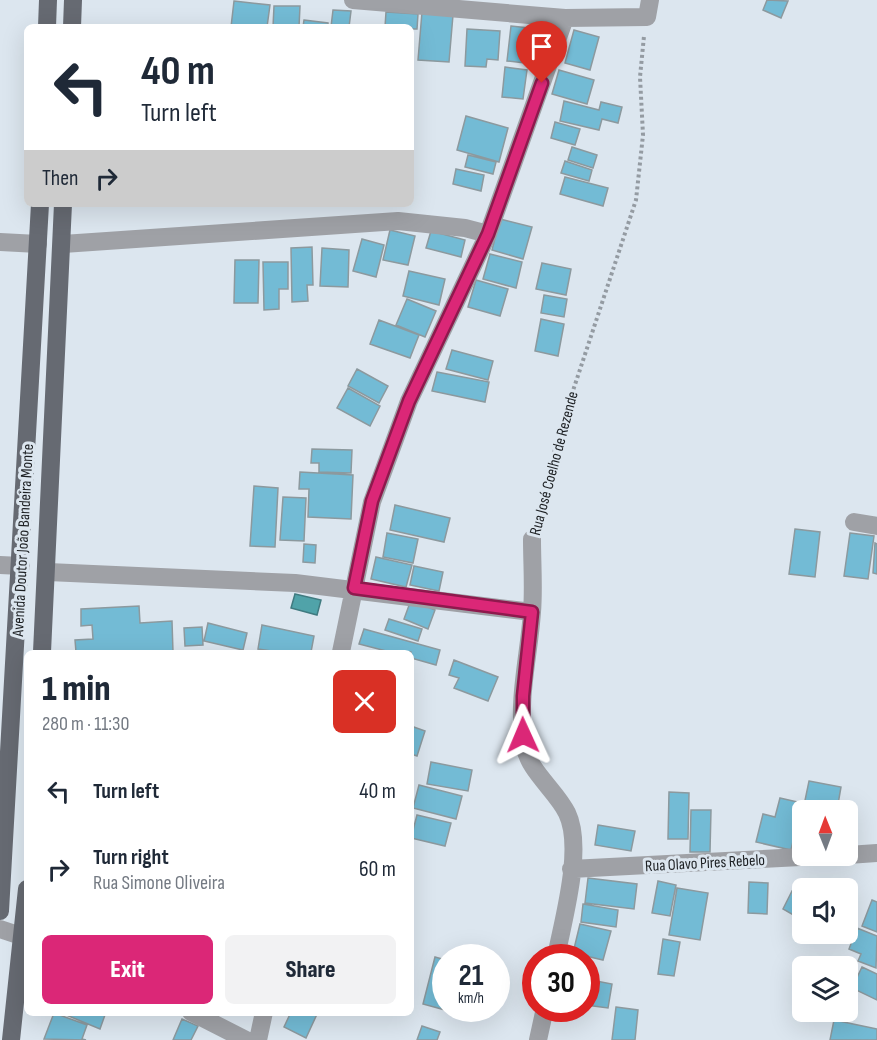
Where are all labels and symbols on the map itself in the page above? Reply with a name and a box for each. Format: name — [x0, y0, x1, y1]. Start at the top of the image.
pin — [516, 21, 567, 83]
street label: Rua José Coelho de Rezende — [526, 389, 583, 537]
street label: Avenida Doutor João Bandeira Monte — [9, 443, 38, 638]
position arrow — [491, 703, 555, 767]
north arrow — [792, 800, 858, 866]
street label: Rua Olavo Pires Rebelo — [645, 851, 766, 876]
speed limit sign: 30 — [522, 944, 600, 1022]

